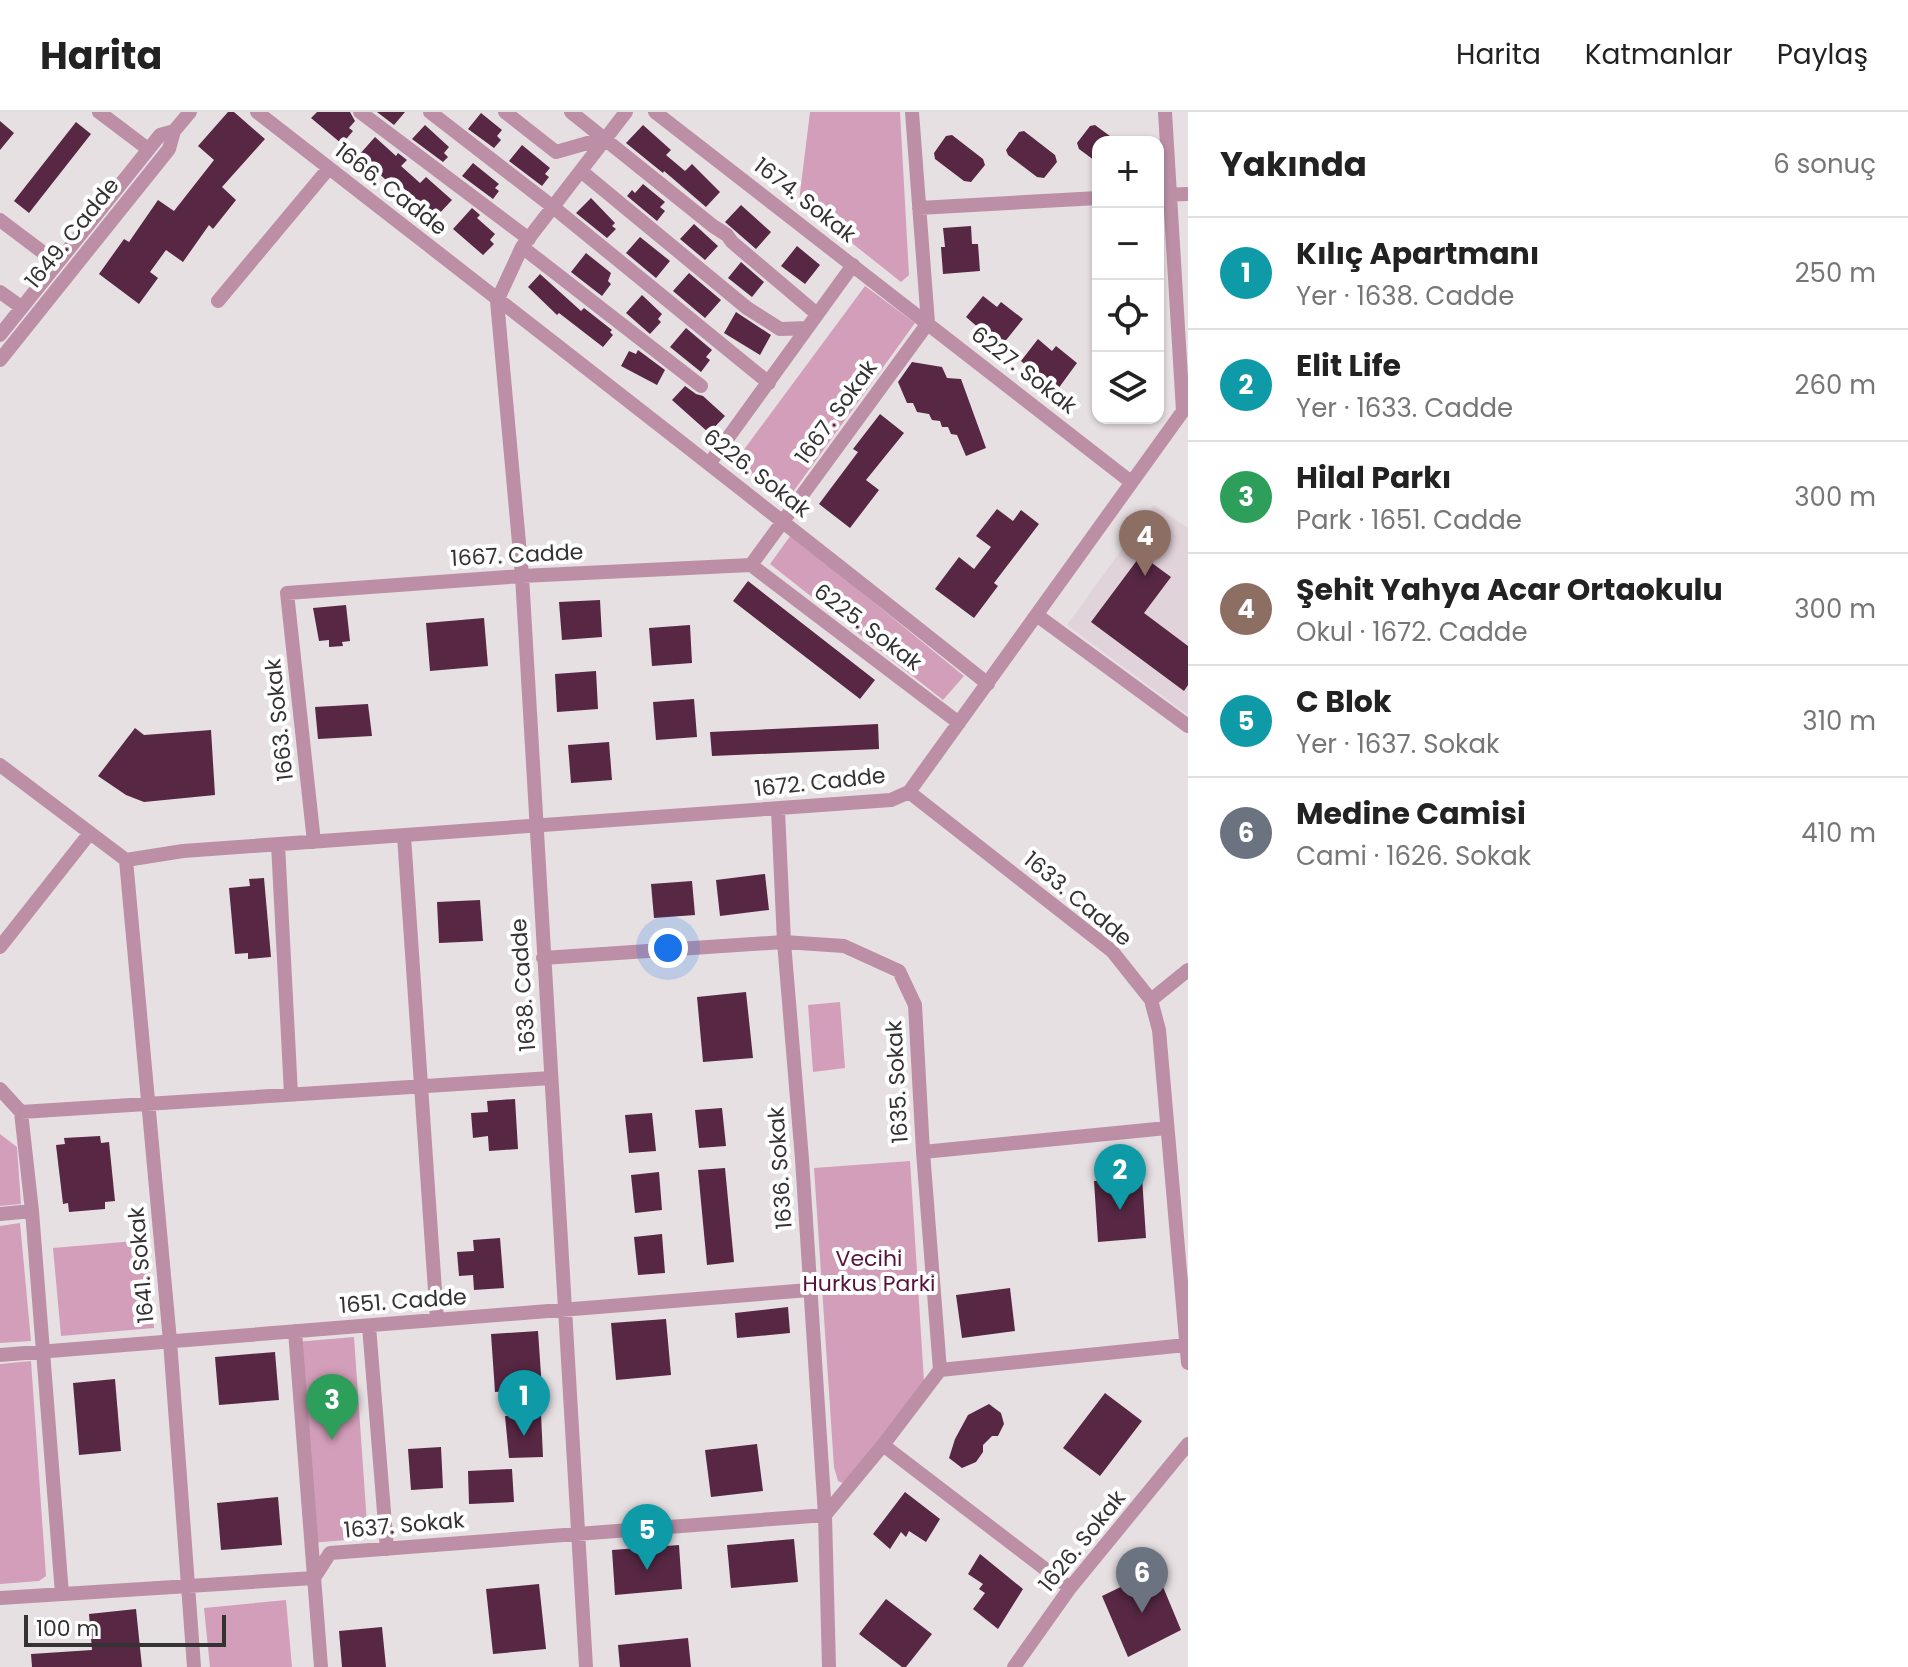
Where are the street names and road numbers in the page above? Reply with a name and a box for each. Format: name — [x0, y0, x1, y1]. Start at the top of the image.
street label: 1666. Cadde — [328, 135, 454, 243]
street label: 1674. Sokak — [747, 150, 863, 250]
street label: 1649. Cadde — [18, 171, 126, 295]
street label: 6227. Sokak — [965, 319, 1084, 422]
street label: 1667. Sokak — [788, 353, 885, 470]
street label: 6226. Sokak — [697, 421, 818, 525]
street label: 1667. Cadde — [450, 536, 584, 574]
street label: 6225. Sokak — [808, 576, 929, 678]
street label: 1663. Sokak — [257, 657, 301, 783]
street label: 1672. Cadde — [753, 760, 887, 804]
street label: 1633. Cadde — [1017, 844, 1139, 954]
street label: 1638. Cadde — [503, 917, 543, 1053]
street label: 1635. Sokak — [878, 1019, 916, 1144]
street label: 1636. Sokak — [760, 1105, 800, 1230]
street label: 1641. Sokak — [120, 1205, 162, 1325]
street label: 1651. Cadde — [338, 1281, 468, 1321]
street label: 1626. Sokak — [1031, 1483, 1133, 1598]
street label: 1637. Sokak — [342, 1504, 466, 1546]

